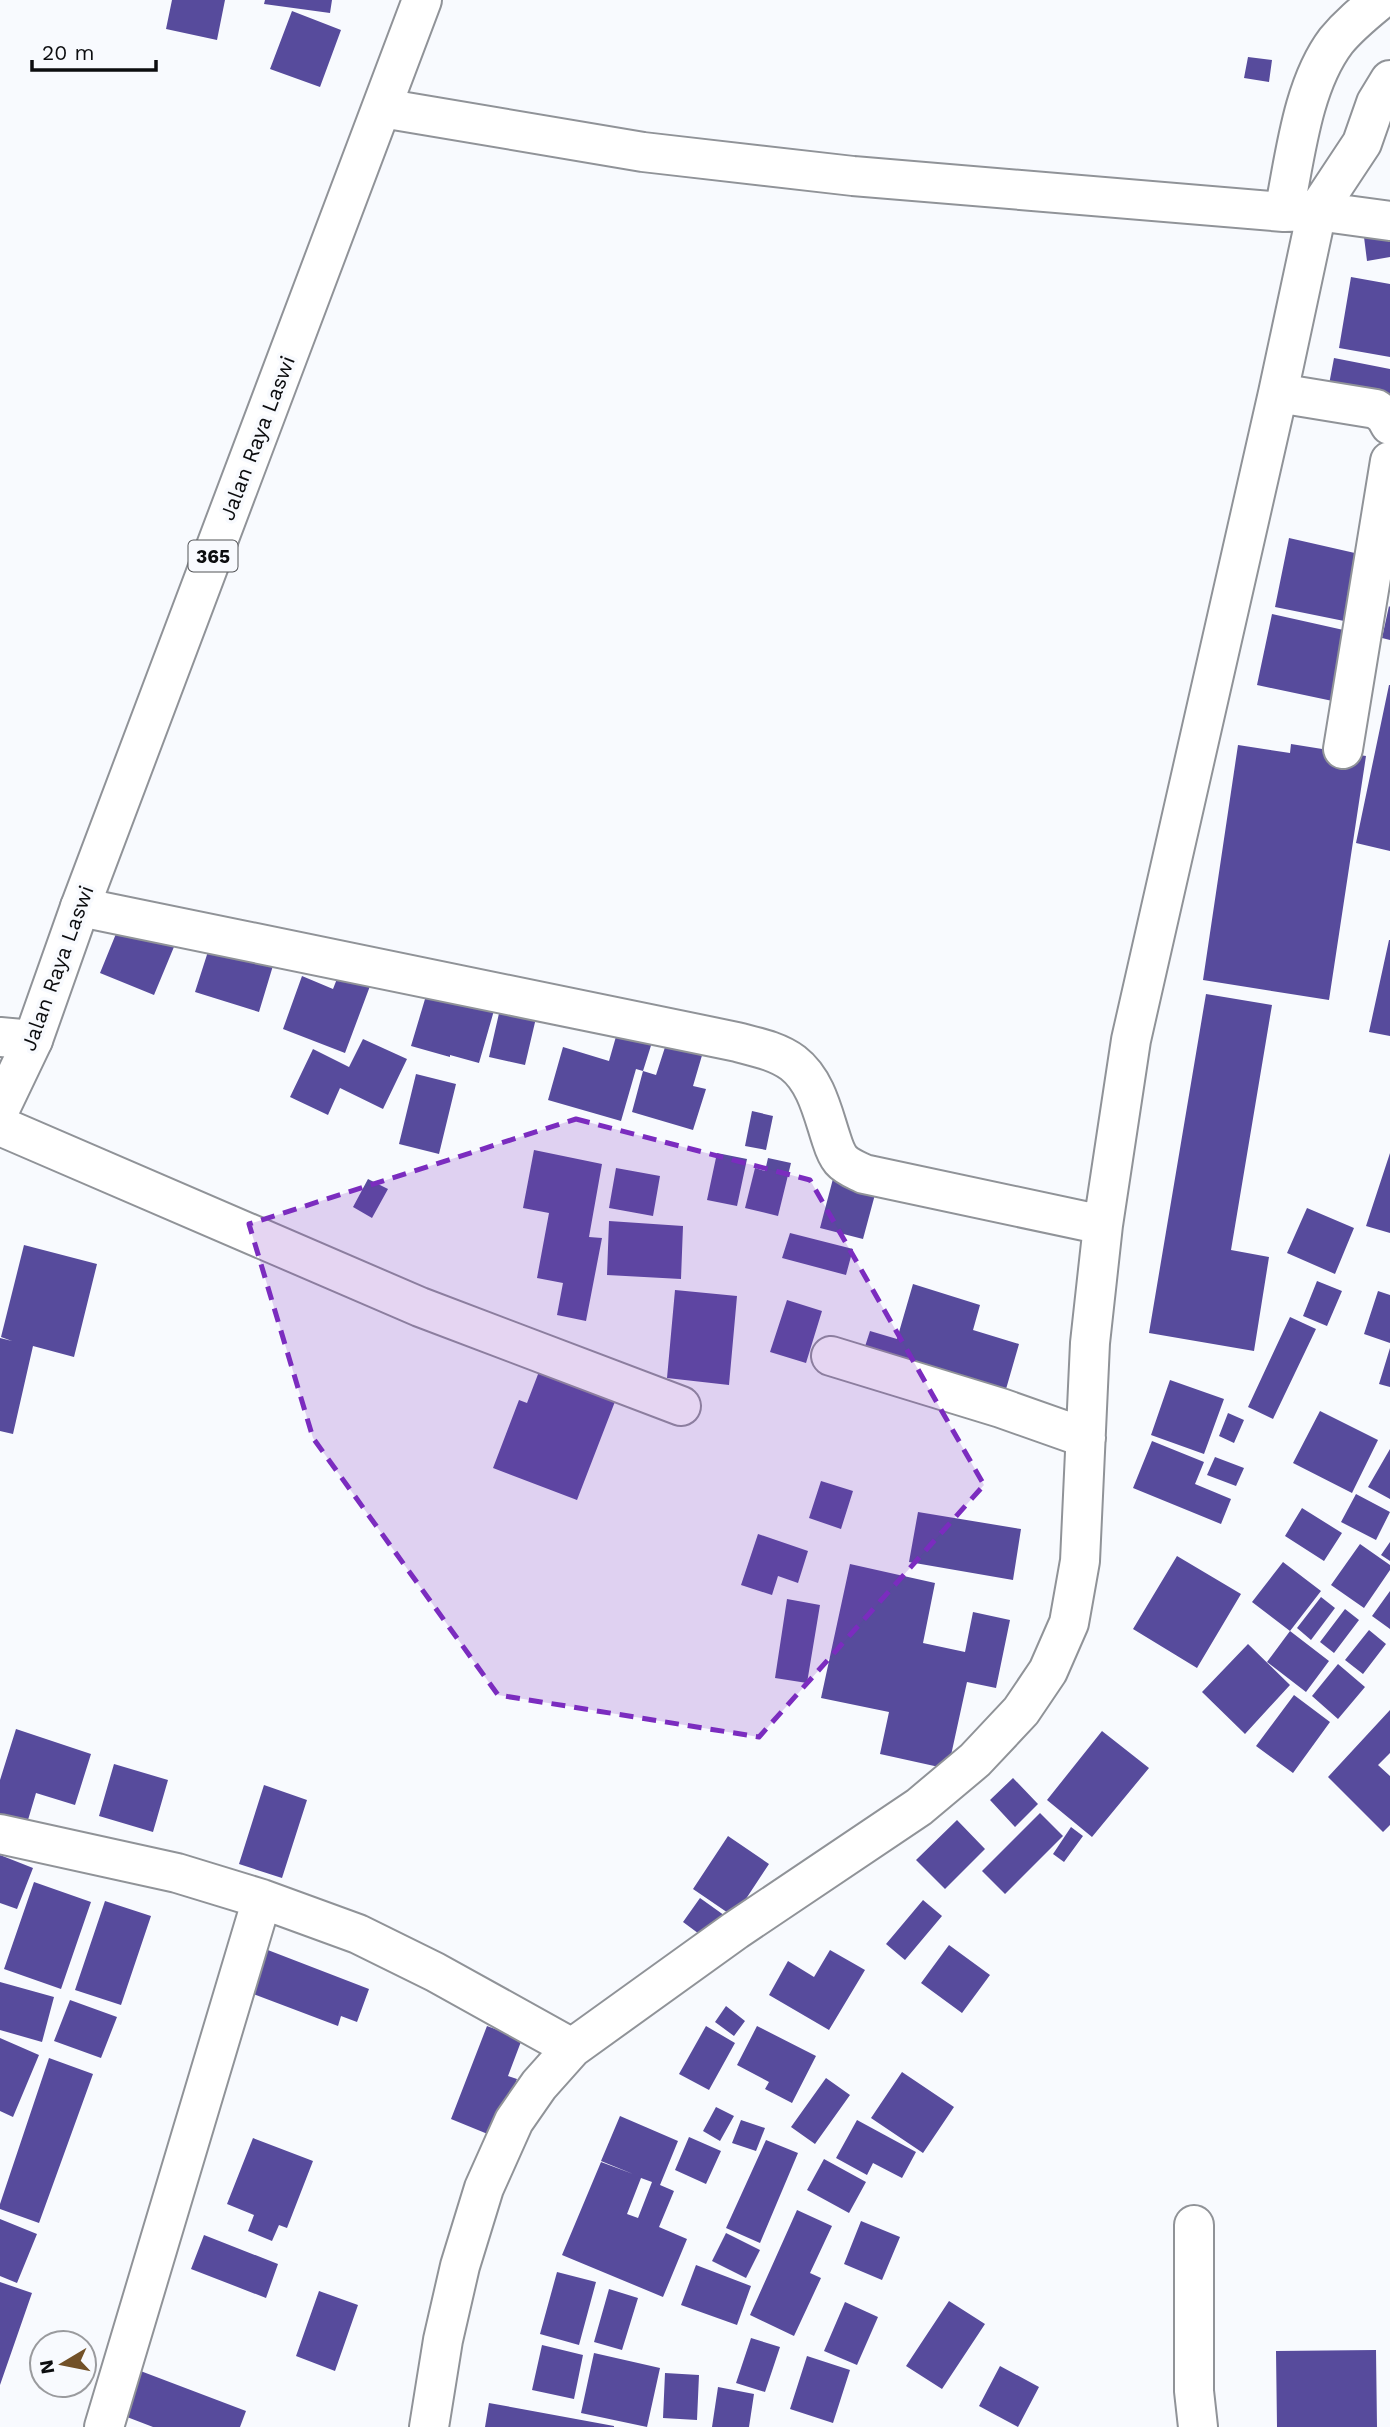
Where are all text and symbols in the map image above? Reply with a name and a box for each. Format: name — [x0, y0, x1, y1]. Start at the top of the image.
scale bar — [32, 28, 156, 72]
text: 20 m — [42, 40, 94, 65]
street label: Jalan Raya Laswi — [214, 352, 300, 524]
road number: 365 — [188, 540, 238, 572]
street label: Jalan Raya Laswi — [15, 882, 99, 1054]
north arrow — [28, 2329, 98, 2399]
text: N — [34, 2358, 59, 2376]

